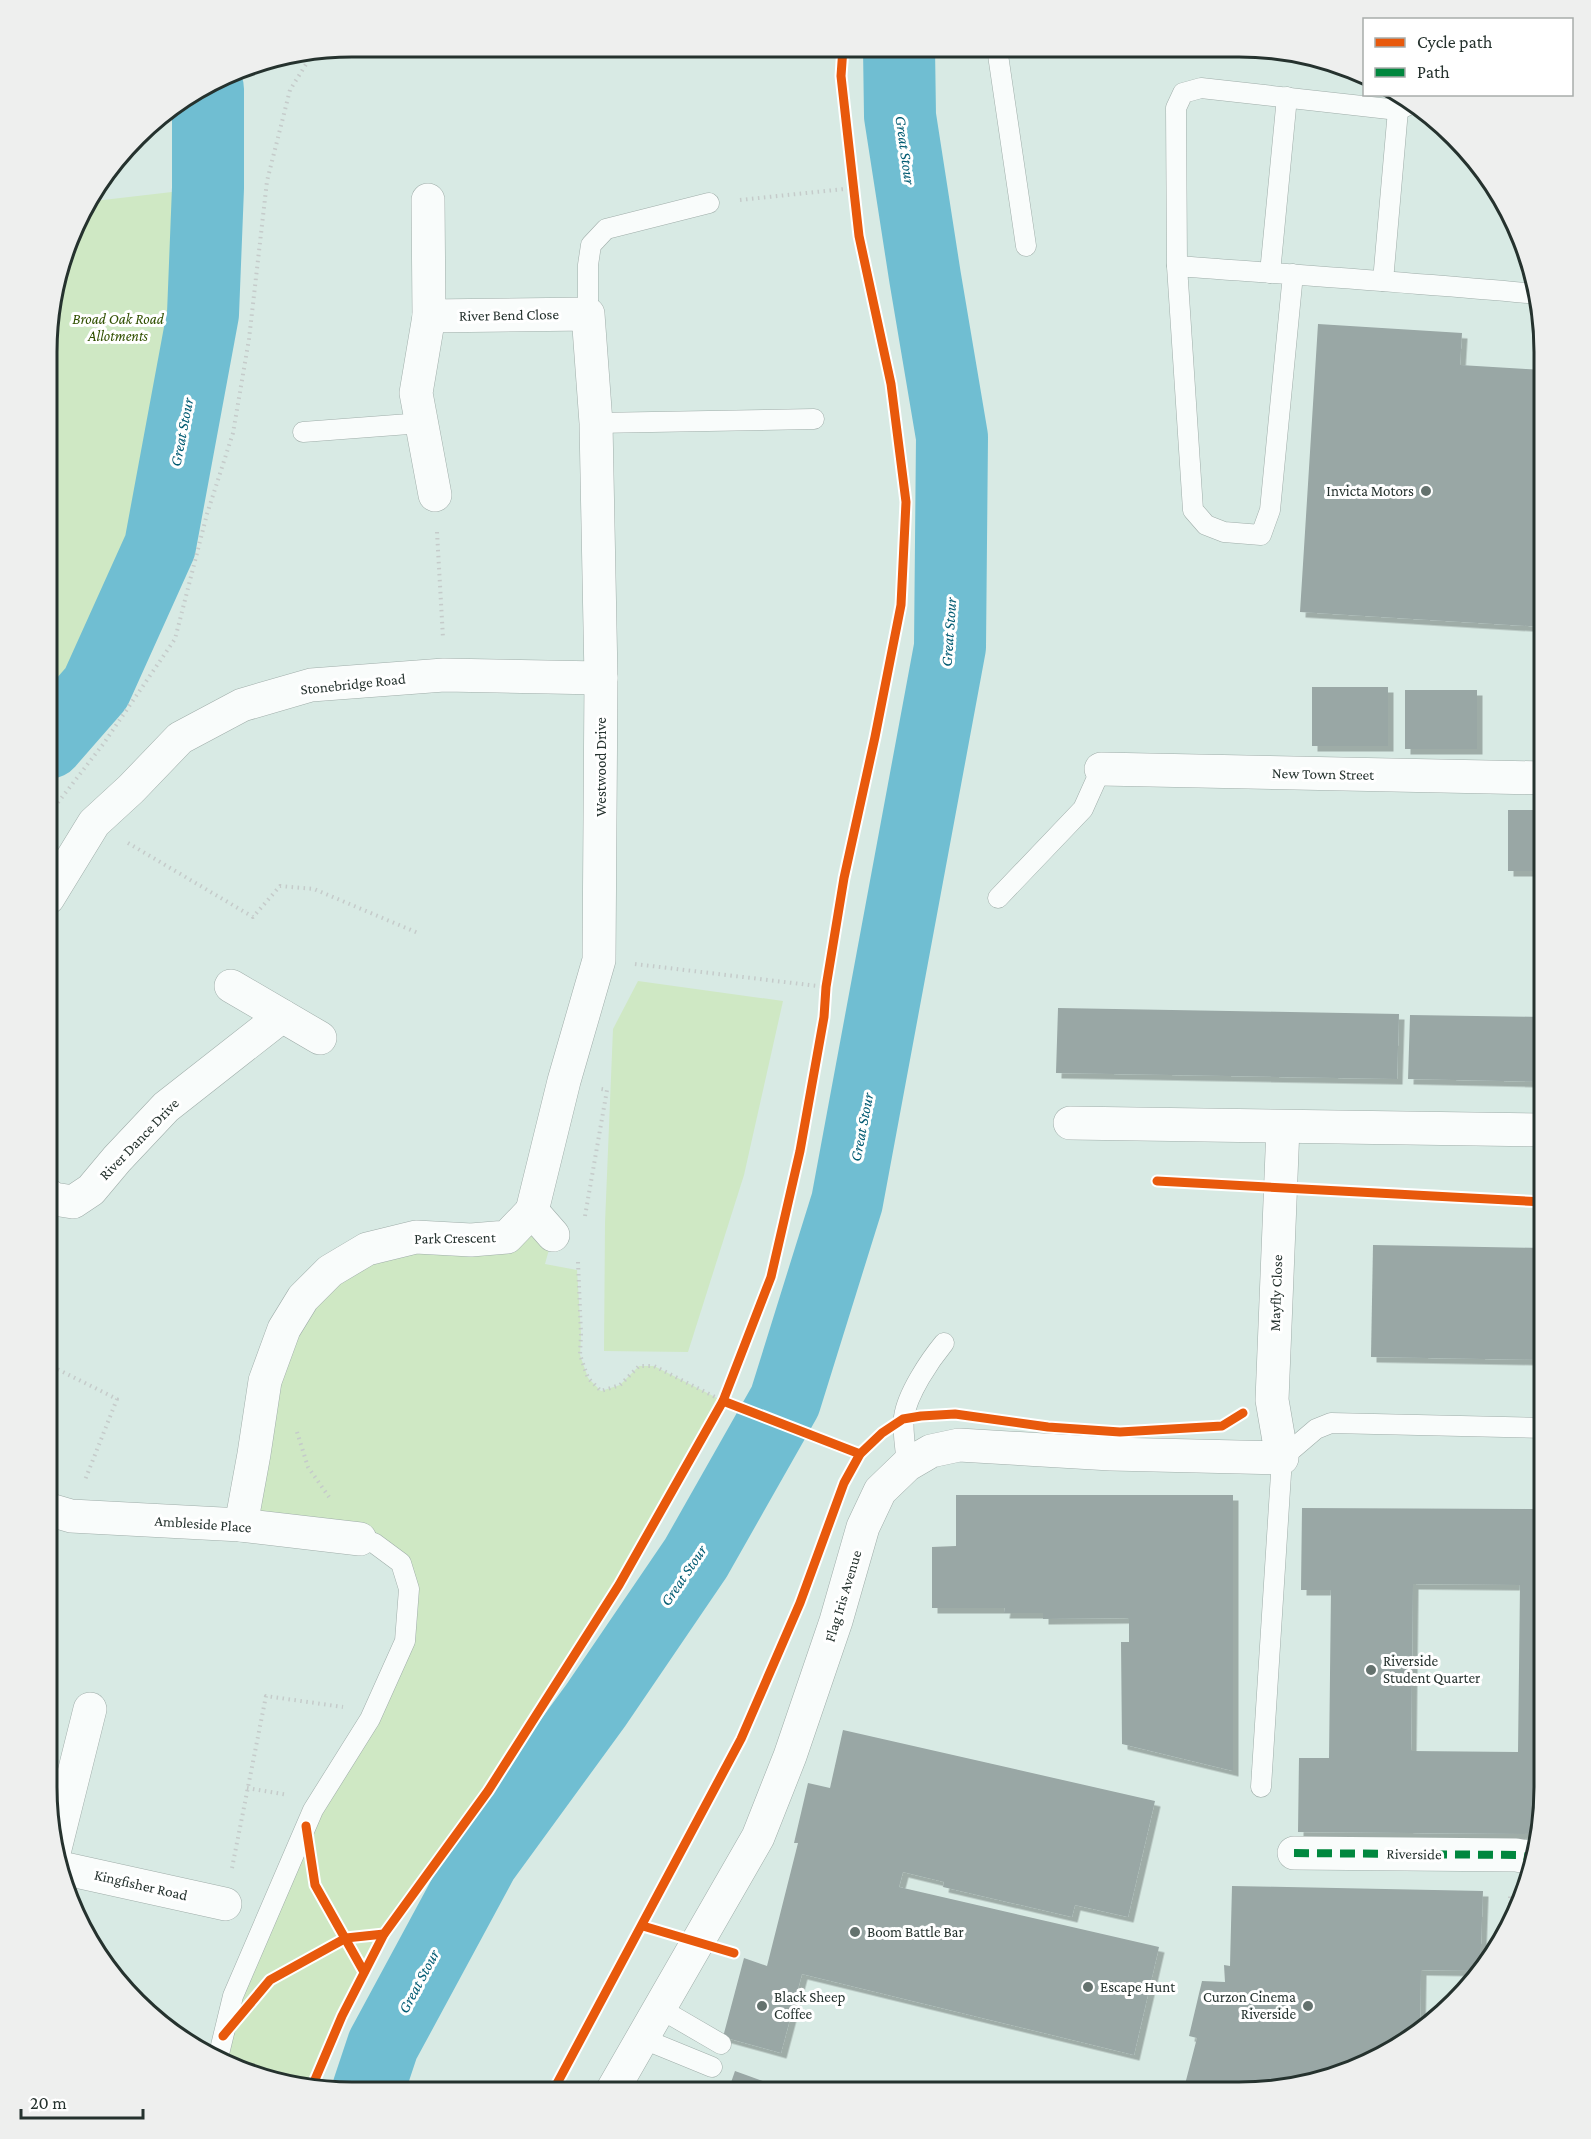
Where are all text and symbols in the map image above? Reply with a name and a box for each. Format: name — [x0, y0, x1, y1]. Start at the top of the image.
legend — [1363, 18, 1573, 96]
text: Cycle path — [1417, 32, 1493, 52]
text: Path — [1417, 62, 1450, 82]
water label: Great Stour — [892, 115, 919, 186]
street label: River Bend Close — [459, 306, 560, 324]
park label: Broad Oak Road Allotments — [72, 311, 165, 344]
water label: Great Stour — [167, 396, 197, 468]
place label: Invicta Motors — [1326, 483, 1414, 499]
marker: Invicta Motors — [1419, 484, 1433, 498]
water label: Great Stour — [938, 596, 959, 667]
street label: Stonebridge Road — [300, 671, 407, 698]
street label: Westwood Drive — [593, 717, 609, 817]
street label: New Town Street — [1272, 765, 1375, 783]
water label: Great Stour — [847, 1091, 877, 1163]
street label: River Dance Drive — [96, 1095, 182, 1183]
street label: Park Crescent — [414, 1229, 497, 1247]
street label: Mayfly Close — [1267, 1254, 1286, 1332]
street label: Ambleside Place — [154, 1513, 252, 1535]
water label: Great Stour — [657, 1541, 710, 1609]
street label: Flag Iris Avenue — [821, 1548, 866, 1644]
place label: Riverside Student Quarter — [1383, 1653, 1481, 1686]
marker: Riverside Student Quarter — [1364, 1663, 1378, 1677]
street label: Riverside — [1386, 1846, 1442, 1862]
street label: Kingfisher Road — [93, 1867, 189, 1904]
place label: Boom Battle Bar — [867, 1924, 965, 1940]
marker: Boom Battle Bar — [848, 1925, 862, 1939]
water label: Great Stour — [395, 1946, 442, 2016]
place label: Escape Hunt — [1100, 1979, 1176, 1996]
marker: Escape Hunt — [1081, 1980, 1095, 1994]
place label: Black Sheep Coffee — [774, 1989, 845, 2022]
place label: Curzon Cinema Riverside — [1203, 1989, 1296, 2022]
marker: Black Sheep Coffee — [755, 1999, 769, 2013]
marker: Curzon Cinema Riverside — [1301, 1999, 1315, 2013]
scale bar — [21, 2082, 142, 2120]
text: 20 m — [30, 2093, 67, 2113]

